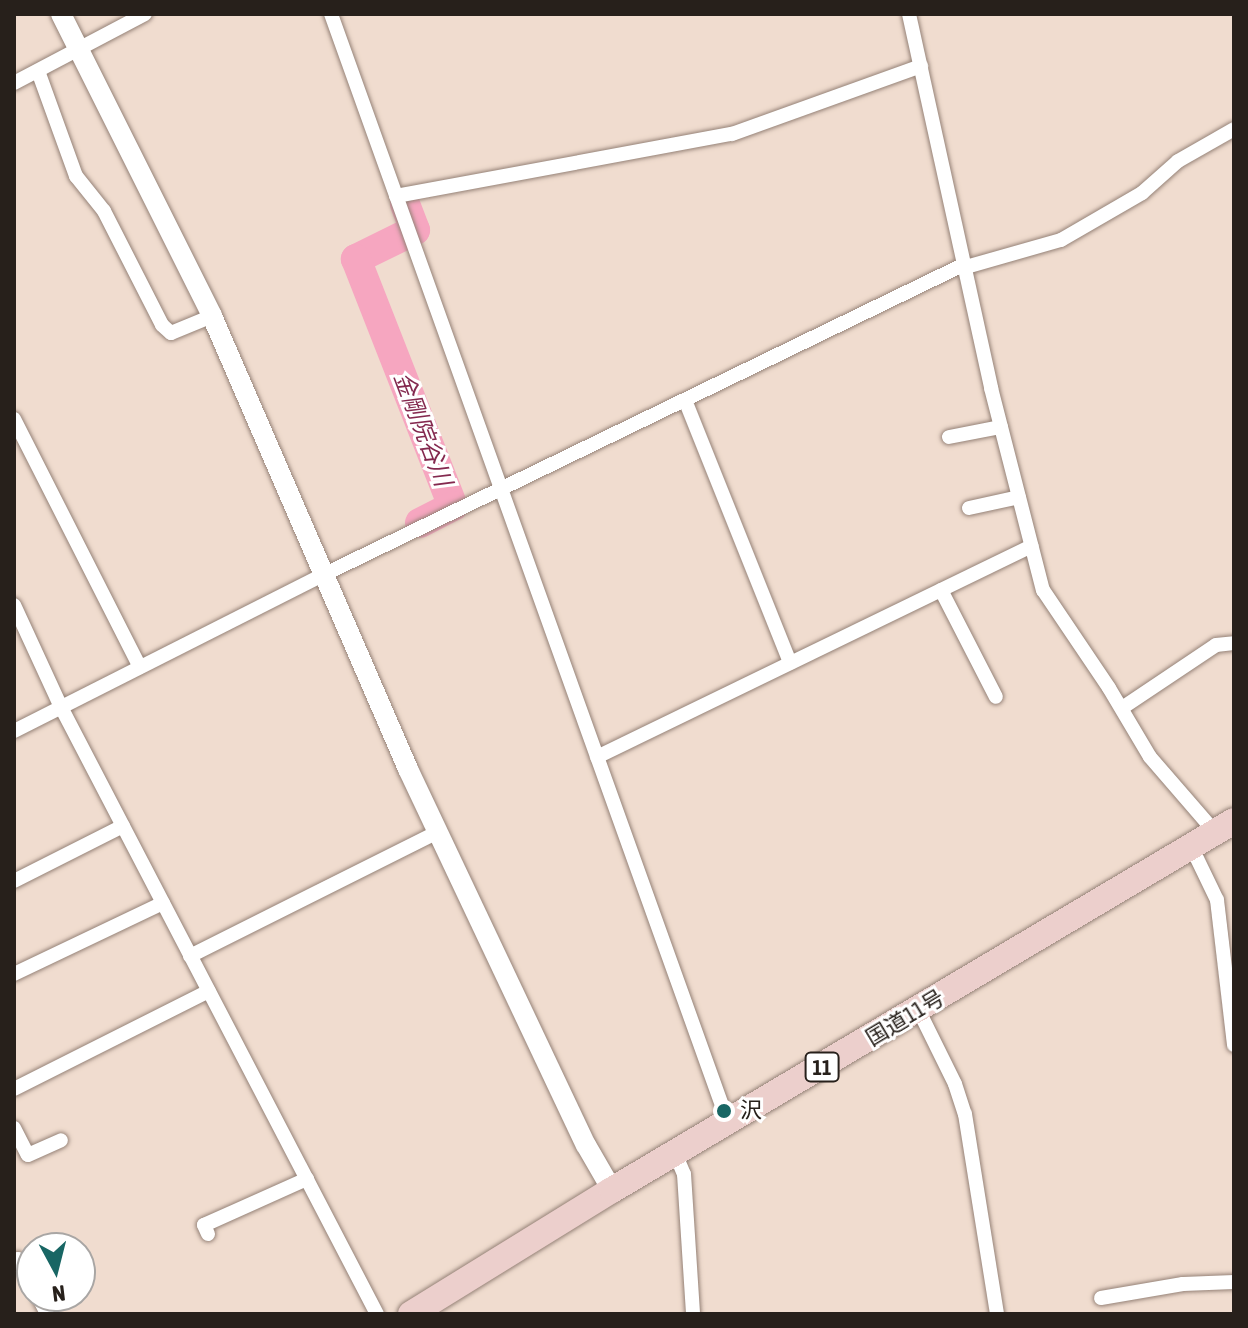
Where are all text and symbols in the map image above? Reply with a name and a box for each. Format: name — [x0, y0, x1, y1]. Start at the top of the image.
water label: 金剛院谷川 — [388, 368, 458, 490]
street label: 国道11号 — [861, 984, 949, 1052]
road number: 11 — [804, 1051, 840, 1083]
place label: 沢 — [740, 1098, 762, 1124]
marker: 沢 — [715, 1102, 733, 1120]
north arrow — [16, 1232, 96, 1312]
text: N — [51, 1280, 67, 1308]

